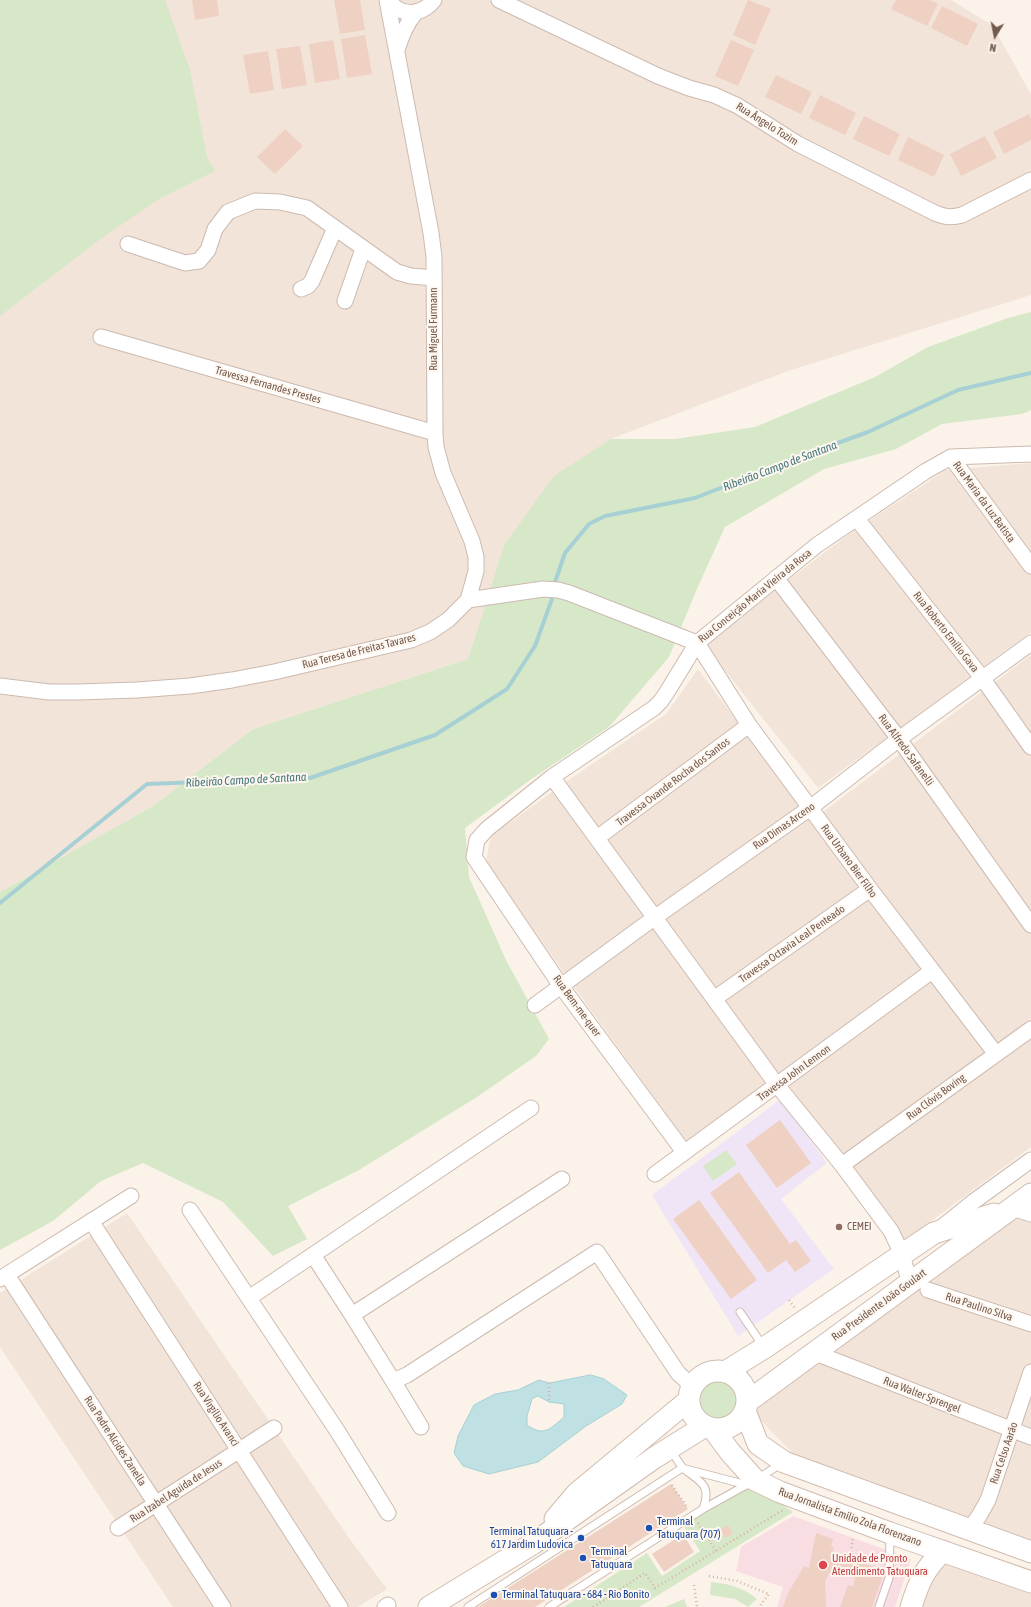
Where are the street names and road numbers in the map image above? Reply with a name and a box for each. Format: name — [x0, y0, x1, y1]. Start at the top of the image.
street label: Rua Ângelo Tozim — [733, 100, 801, 148]
street label: Rua Miguel Furmann — [427, 287, 441, 371]
street label: Travessa Fernandes Prestes — [214, 364, 322, 406]
street label: Rua Maria da Luz Batista — [950, 459, 1018, 545]
street label: Rua Conceição Maria Vieira da Rosa — [696, 546, 814, 646]
street label: Rua Roberto Emílio Gava — [910, 589, 982, 675]
street label: Rua Teresa de Freitas Tavares — [301, 630, 417, 672]
street label: Rua Alfredo Safanelli — [876, 712, 936, 788]
street label: Travessa Ovande Rocha dos Santos — [614, 735, 732, 829]
street label: Rua Dimas Arceno — [750, 800, 818, 852]
street label: Rua Urbano Bier Filho — [818, 822, 880, 900]
street label: Travessa Octavia Leal Penteado — [736, 902, 848, 986]
street label: Rua Bem-me-quer — [550, 973, 604, 1039]
street label: Travessa John Lennon — [755, 1042, 833, 1104]
street label: Rua Clóvis Boving — [904, 1071, 968, 1123]
street label: Rua Presidente João Goulart — [829, 1266, 929, 1344]
street label: Rua Paulino Silva — [944, 1290, 1014, 1324]
street label: Rua Walter Sprengel — [881, 1374, 963, 1416]
street label: Rua Virgílio Avanci — [190, 1379, 242, 1449]
street label: Rua Padre Alcides Zanella — [81, 1394, 149, 1488]
street label: Rua Celso Aarão — [987, 1420, 1021, 1486]
street label: Rua Izabel Aguida de Jesus — [128, 1456, 224, 1526]
street label: Rua Jornalista Emílio Zola Florenzano — [777, 1485, 923, 1549]

